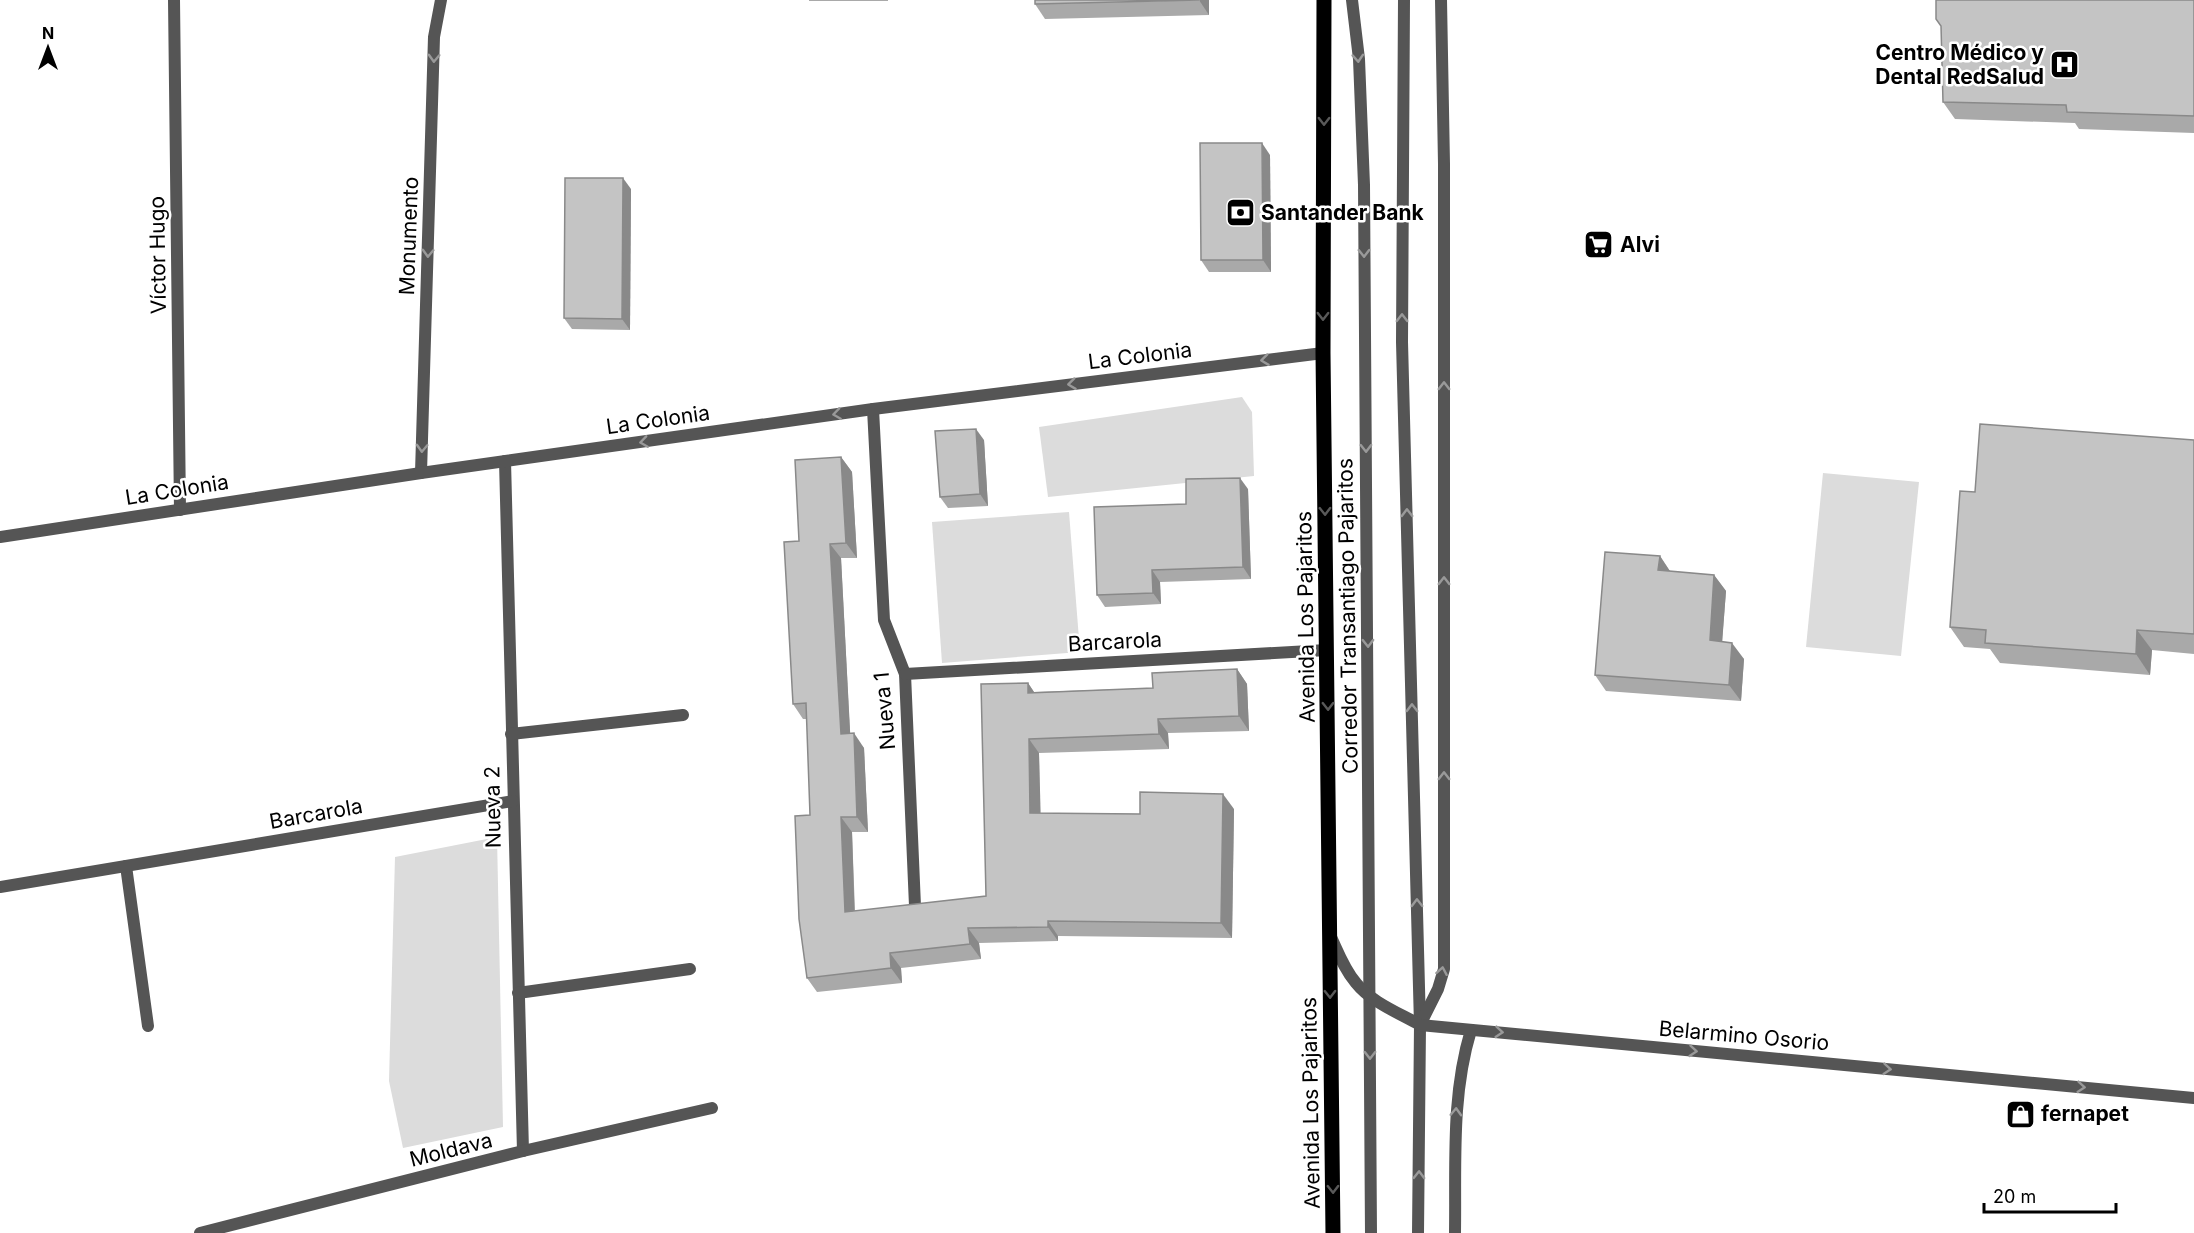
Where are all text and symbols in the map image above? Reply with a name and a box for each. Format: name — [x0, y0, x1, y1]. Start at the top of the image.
north arrow — [18, 18, 78, 78]
text: N — [42, 23, 54, 43]
place label: Centro Médico y Dental RedSalud — [1875, 40, 2044, 89]
hospital icon: Centro Médico y Dental RedSalud — [2049, 49, 2081, 81]
one-way arrow — [427, 53, 440, 62]
one-way arrow — [1352, 54, 1365, 63]
one-way arrow — [1318, 117, 1330, 126]
street label: Monumento — [394, 176, 423, 296]
street label: Víctor Hugo — [144, 196, 171, 314]
bank icon: Santander Bank — [1224, 197, 1256, 229]
place label: Santander Bank — [1261, 200, 1425, 225]
supermarket icon: Alvi — [1583, 229, 1615, 261]
place label: Alvi — [1620, 232, 1660, 257]
one-way arrow — [422, 248, 434, 257]
one-way arrow — [1358, 249, 1370, 258]
one-way arrow — [1317, 312, 1330, 321]
one-way arrow — [1396, 314, 1408, 323]
street label: La Colonia — [1087, 337, 1193, 374]
one-way arrow — [1261, 353, 1270, 366]
one-way arrow — [1067, 377, 1076, 390]
one-way arrow — [1438, 382, 1450, 391]
street label: La Colonia — [604, 400, 711, 439]
one-way arrow — [832, 408, 841, 420]
one-way arrow — [639, 435, 648, 447]
one-way arrow — [416, 443, 429, 452]
one-way arrow — [1360, 444, 1372, 453]
street label: Corredor Transantiago Pajaritos — [1332, 458, 1363, 774]
street label: La Colonia — [123, 469, 230, 510]
one-way arrow — [1319, 507, 1331, 516]
one-way arrow — [1400, 509, 1413, 518]
street label: Avenida Los Pajaritos — [1291, 511, 1320, 723]
one-way arrow — [1438, 577, 1450, 586]
street label: Barcarola — [1067, 627, 1163, 656]
one-way arrow — [1362, 639, 1374, 648]
street label: Nueva 1 — [869, 671, 900, 751]
one-way arrow — [1322, 702, 1334, 711]
one-way arrow — [1405, 704, 1418, 713]
street label: Nueva 2 — [479, 766, 506, 848]
one-way arrow — [1438, 772, 1450, 781]
street label: Barcarola — [267, 793, 364, 834]
one-way arrow — [1411, 899, 1423, 908]
one-way arrow — [1435, 966, 1448, 976]
one-way arrow — [1324, 990, 1337, 999]
street label: Avenida Los Pajaritos — [1296, 997, 1325, 1209]
street label: Belarmino Osorio — [1658, 1016, 1830, 1055]
one-way arrow — [1495, 1025, 1504, 1038]
one-way arrow — [1689, 1044, 1698, 1057]
one-way arrow — [1364, 1050, 1376, 1059]
one-way arrow — [1883, 1062, 1892, 1075]
one-way arrow — [2077, 1080, 2086, 1093]
shop icon: fernapet — [2004, 1098, 2036, 1130]
place label: fernapet — [2041, 1101, 2129, 1126]
one-way arrow — [1450, 1107, 1463, 1116]
street label: Moldava — [407, 1127, 495, 1172]
one-way arrow — [1413, 1170, 1425, 1179]
scale bar — [1984, 1176, 2116, 1214]
one-way arrow — [1327, 1185, 1339, 1194]
text: 20 m — [1993, 1186, 2036, 1207]

